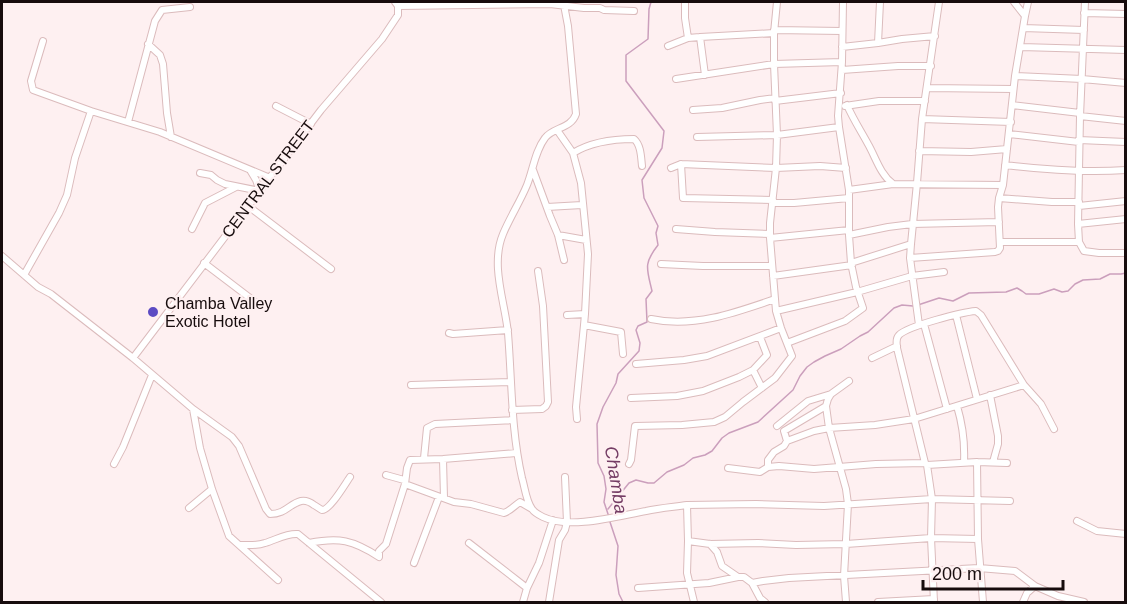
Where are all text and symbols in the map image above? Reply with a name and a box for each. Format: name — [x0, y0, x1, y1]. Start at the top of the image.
street label: CENTRAL STREET — [219, 117, 318, 241]
place label: Chamba Valley Exotic Hotel — [165, 295, 272, 330]
marker: Chamba Valley Exotic Hotel — [146, 305, 160, 319]
water label: Chamba — [601, 445, 631, 515]
scale bar — [923, 553, 1062, 591]
text: 200 m — [932, 564, 982, 584]

